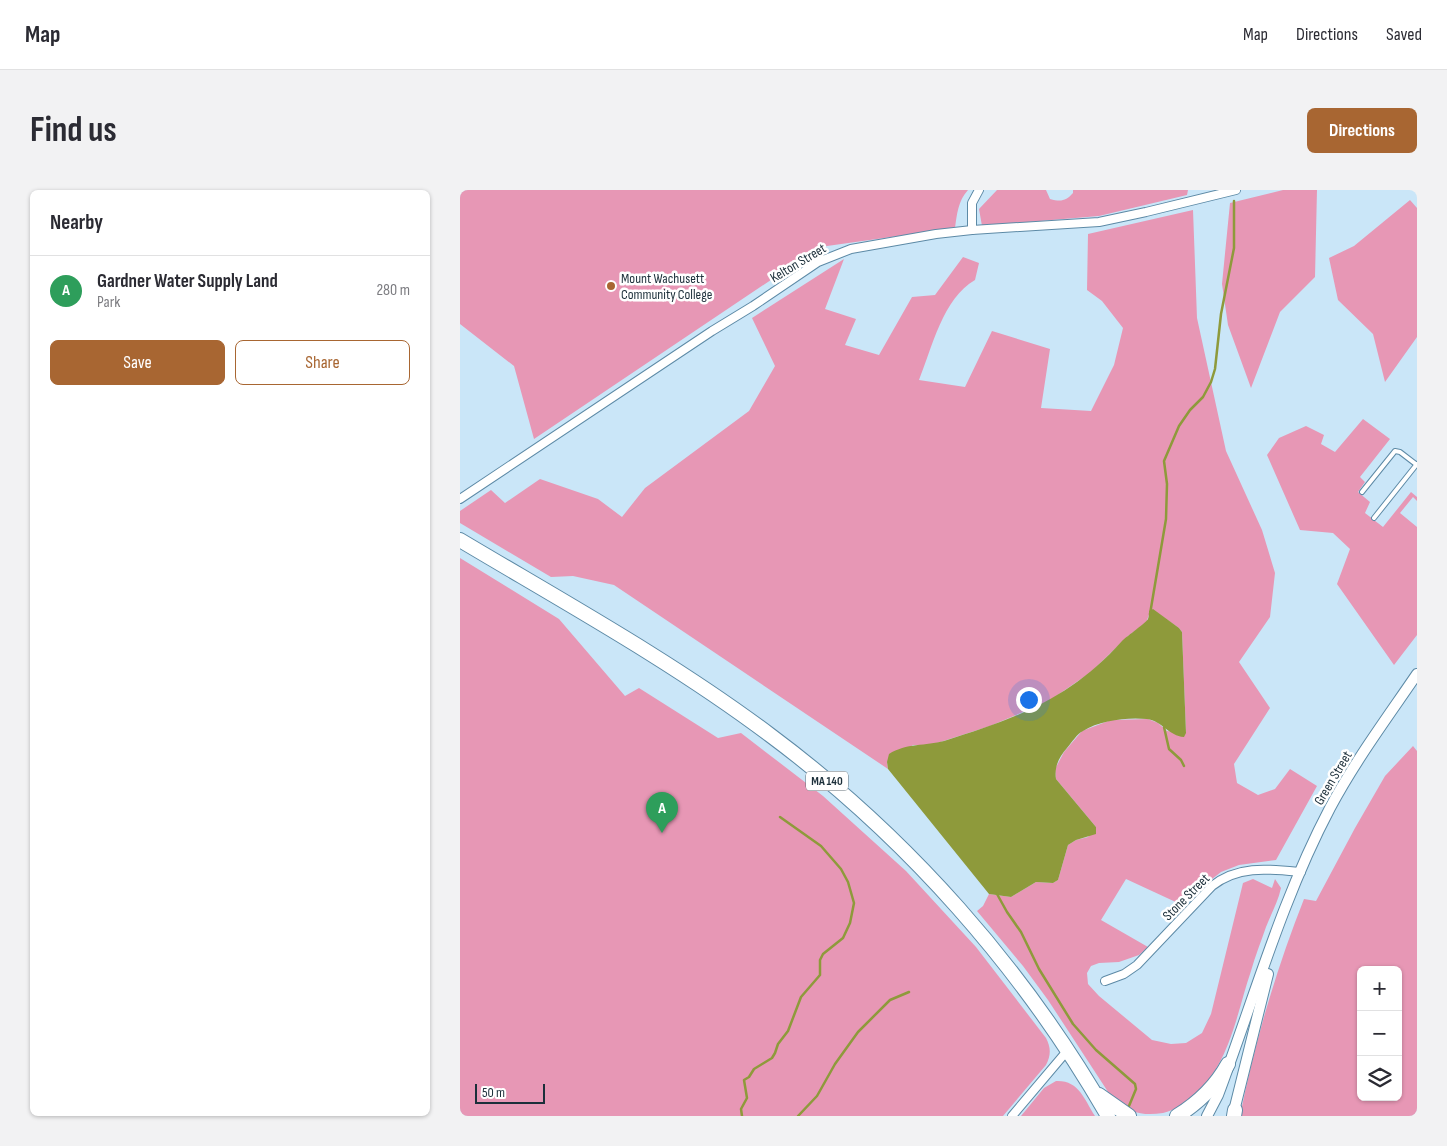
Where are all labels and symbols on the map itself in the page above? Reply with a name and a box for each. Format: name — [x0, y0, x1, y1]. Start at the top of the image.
street label: Kelton Street — [767, 240, 829, 286]
place label: Mount Wachusett Community College — [621, 270, 712, 303]
marker: Mount Wachusett Community College — [605, 280, 617, 292]
your location — [1016, 687, 1042, 713]
street label: Green Street — [1310, 748, 1356, 808]
road number: MA 140 — [806, 772, 848, 790]
pin: A — [646, 792, 678, 833]
street label: Stone Street — [1159, 870, 1213, 924]
scale bar — [475, 1081, 545, 1104]

